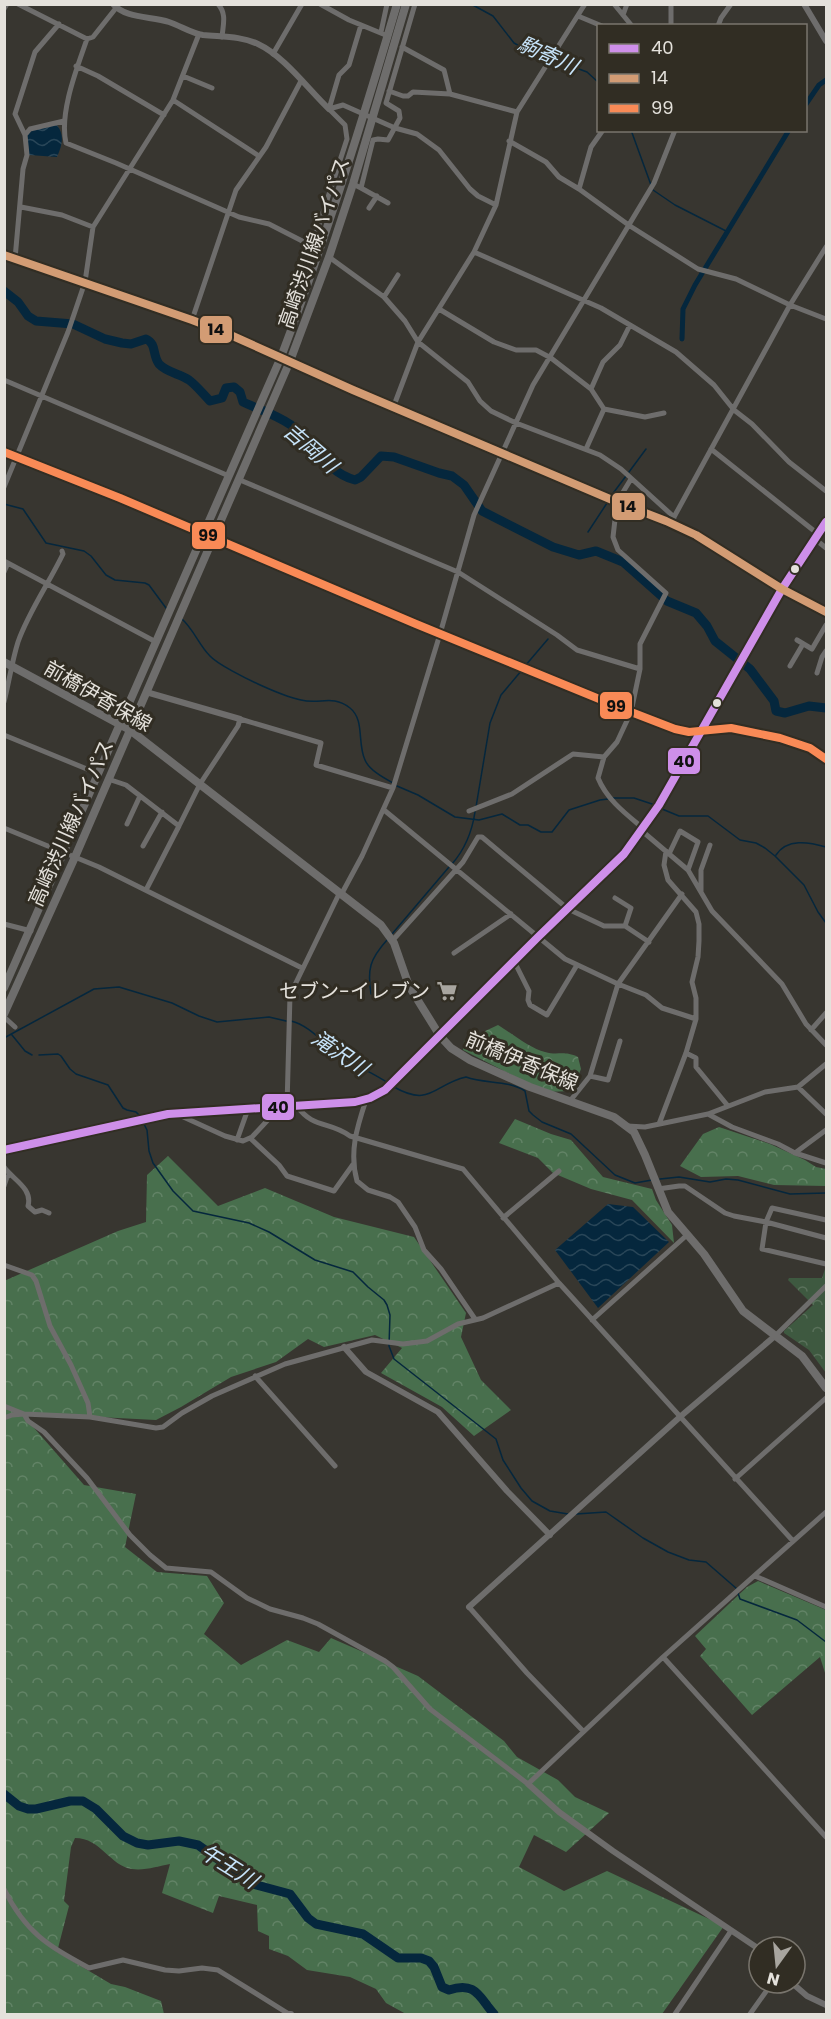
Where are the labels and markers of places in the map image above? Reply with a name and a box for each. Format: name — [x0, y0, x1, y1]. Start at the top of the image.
unlabelled marker — [789, 563, 801, 575]
unlabelled marker — [711, 697, 723, 709]
place label: セブン-イレブン — [279, 977, 430, 1005]
supermarket icon: セブン-イレブン — [435, 979, 459, 1003]

